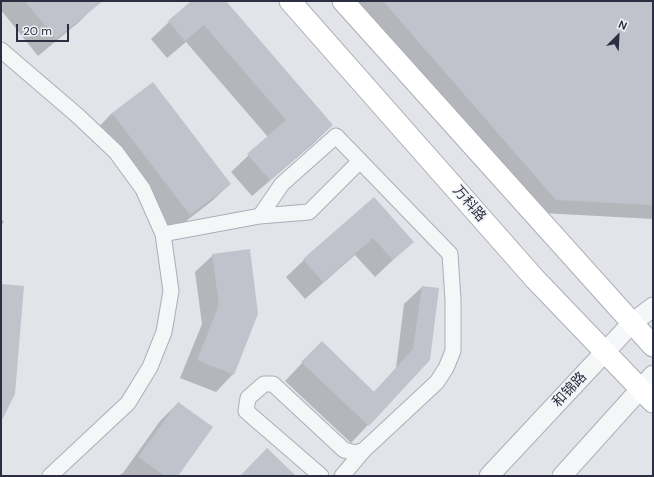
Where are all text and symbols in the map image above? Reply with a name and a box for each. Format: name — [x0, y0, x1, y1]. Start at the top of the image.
scale bar — [18, 16, 71, 42]
north arrow — [598, 16, 638, 56]
text: N — [616, 17, 629, 33]
text: 20 m — [23, 23, 52, 39]
street label: 万科路 — [449, 183, 489, 225]
street label: 和锦路 — [550, 369, 590, 411]

